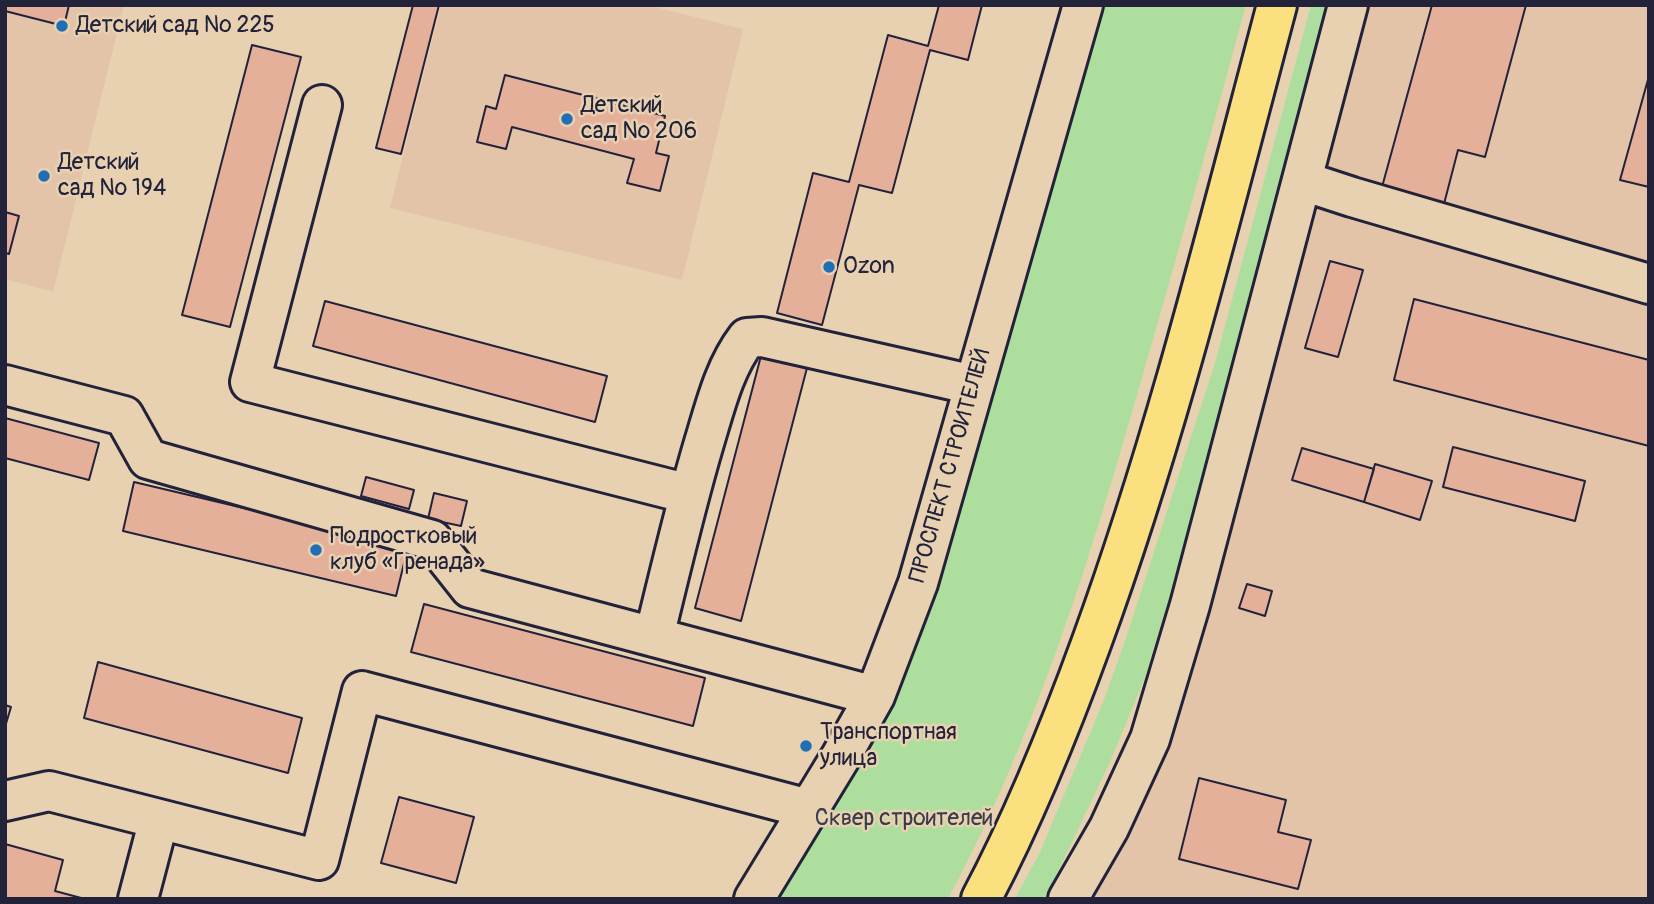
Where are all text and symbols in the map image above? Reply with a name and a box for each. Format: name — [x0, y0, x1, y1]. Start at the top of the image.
place label: Детский сад № 225 — [76, 12, 275, 40]
marker: Детский сад № 225 — [54, 18, 70, 34]
place label: Детский сад № 206 — [581, 92, 697, 146]
marker: Детский сад № 206 — [559, 111, 575, 127]
place label: Детский сад № 194 — [58, 149, 166, 203]
marker: Детский сад № 194 — [36, 168, 52, 184]
place label: Ozon — [843, 253, 895, 281]
marker: Ozon — [821, 259, 837, 275]
street label: ПРОСПЕКТ СТРОИТЕЛЕЙ — [904, 346, 998, 586]
place label: Подростковый клуб «Гренада» — [330, 523, 485, 577]
marker: Подростковый клуб «Гренада» — [308, 542, 324, 558]
place label: Транспортная улица — [820, 719, 957, 773]
marker: Транспортная улица — [798, 738, 814, 754]
park label: Cквер cтроителей — [815, 805, 993, 833]

